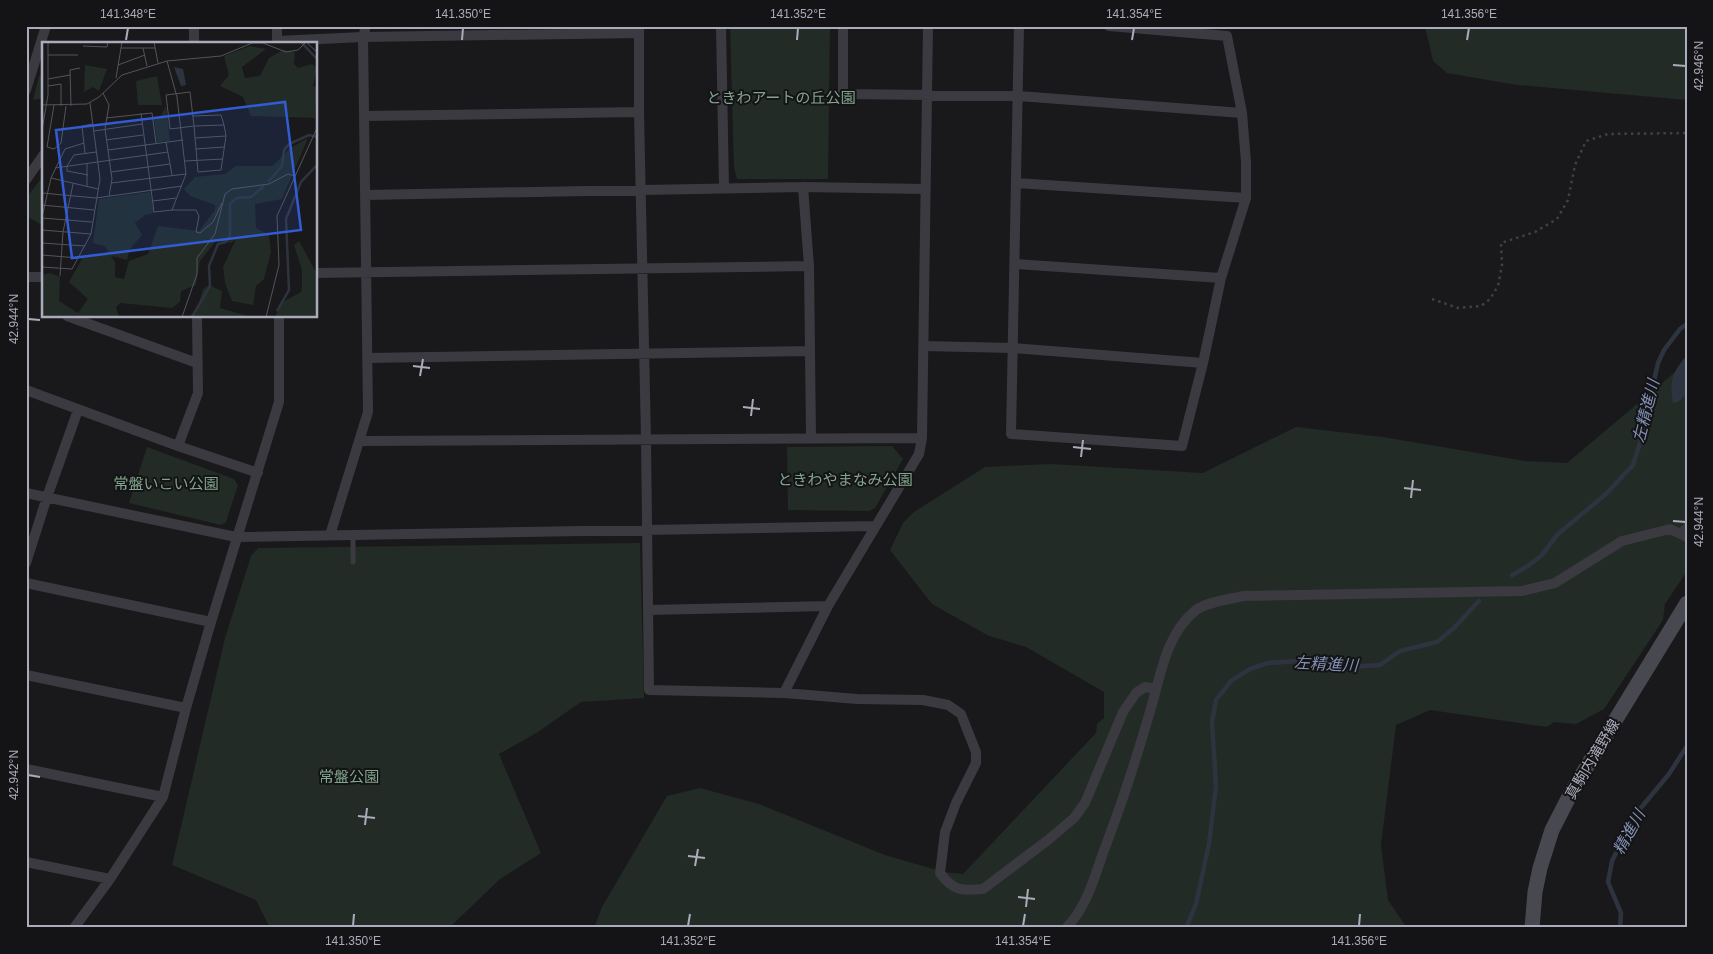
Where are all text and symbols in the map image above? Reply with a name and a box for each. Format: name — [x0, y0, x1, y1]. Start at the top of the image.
text: 141.348°E — [100, 7, 156, 21]
text: 141.350°E — [435, 7, 491, 21]
text: 141.352°E — [770, 7, 826, 21]
text: 141.354°E — [1106, 7, 1162, 21]
text: 141.356°E — [1441, 7, 1497, 21]
text: 42.946°N — [1692, 41, 1706, 91]
inset map — [42, 42, 318, 318]
park label: ときわアートの丘公園 — [706, 89, 856, 106]
text: 42.944°N — [7, 294, 21, 344]
water label: 左精進川 — [1630, 376, 1662, 444]
park label: ときわやまなみ公園 — [777, 471, 913, 488]
park label: 常盤いこい公園 — [113, 475, 219, 492]
text: 42.944°N — [1692, 497, 1706, 547]
water label: 左精進川 — [1294, 654, 1360, 674]
street label: 真駒内滝野線 — [1562, 716, 1622, 802]
text: 42.942°N — [7, 750, 21, 800]
park label: 常盤公園 — [319, 768, 379, 785]
water label: 精進川 — [1610, 805, 1649, 857]
text: 141.350°E — [325, 934, 381, 948]
text: 141.352°E — [660, 934, 716, 948]
text: 141.354°E — [995, 934, 1051, 948]
text: 141.356°E — [1331, 934, 1387, 948]

